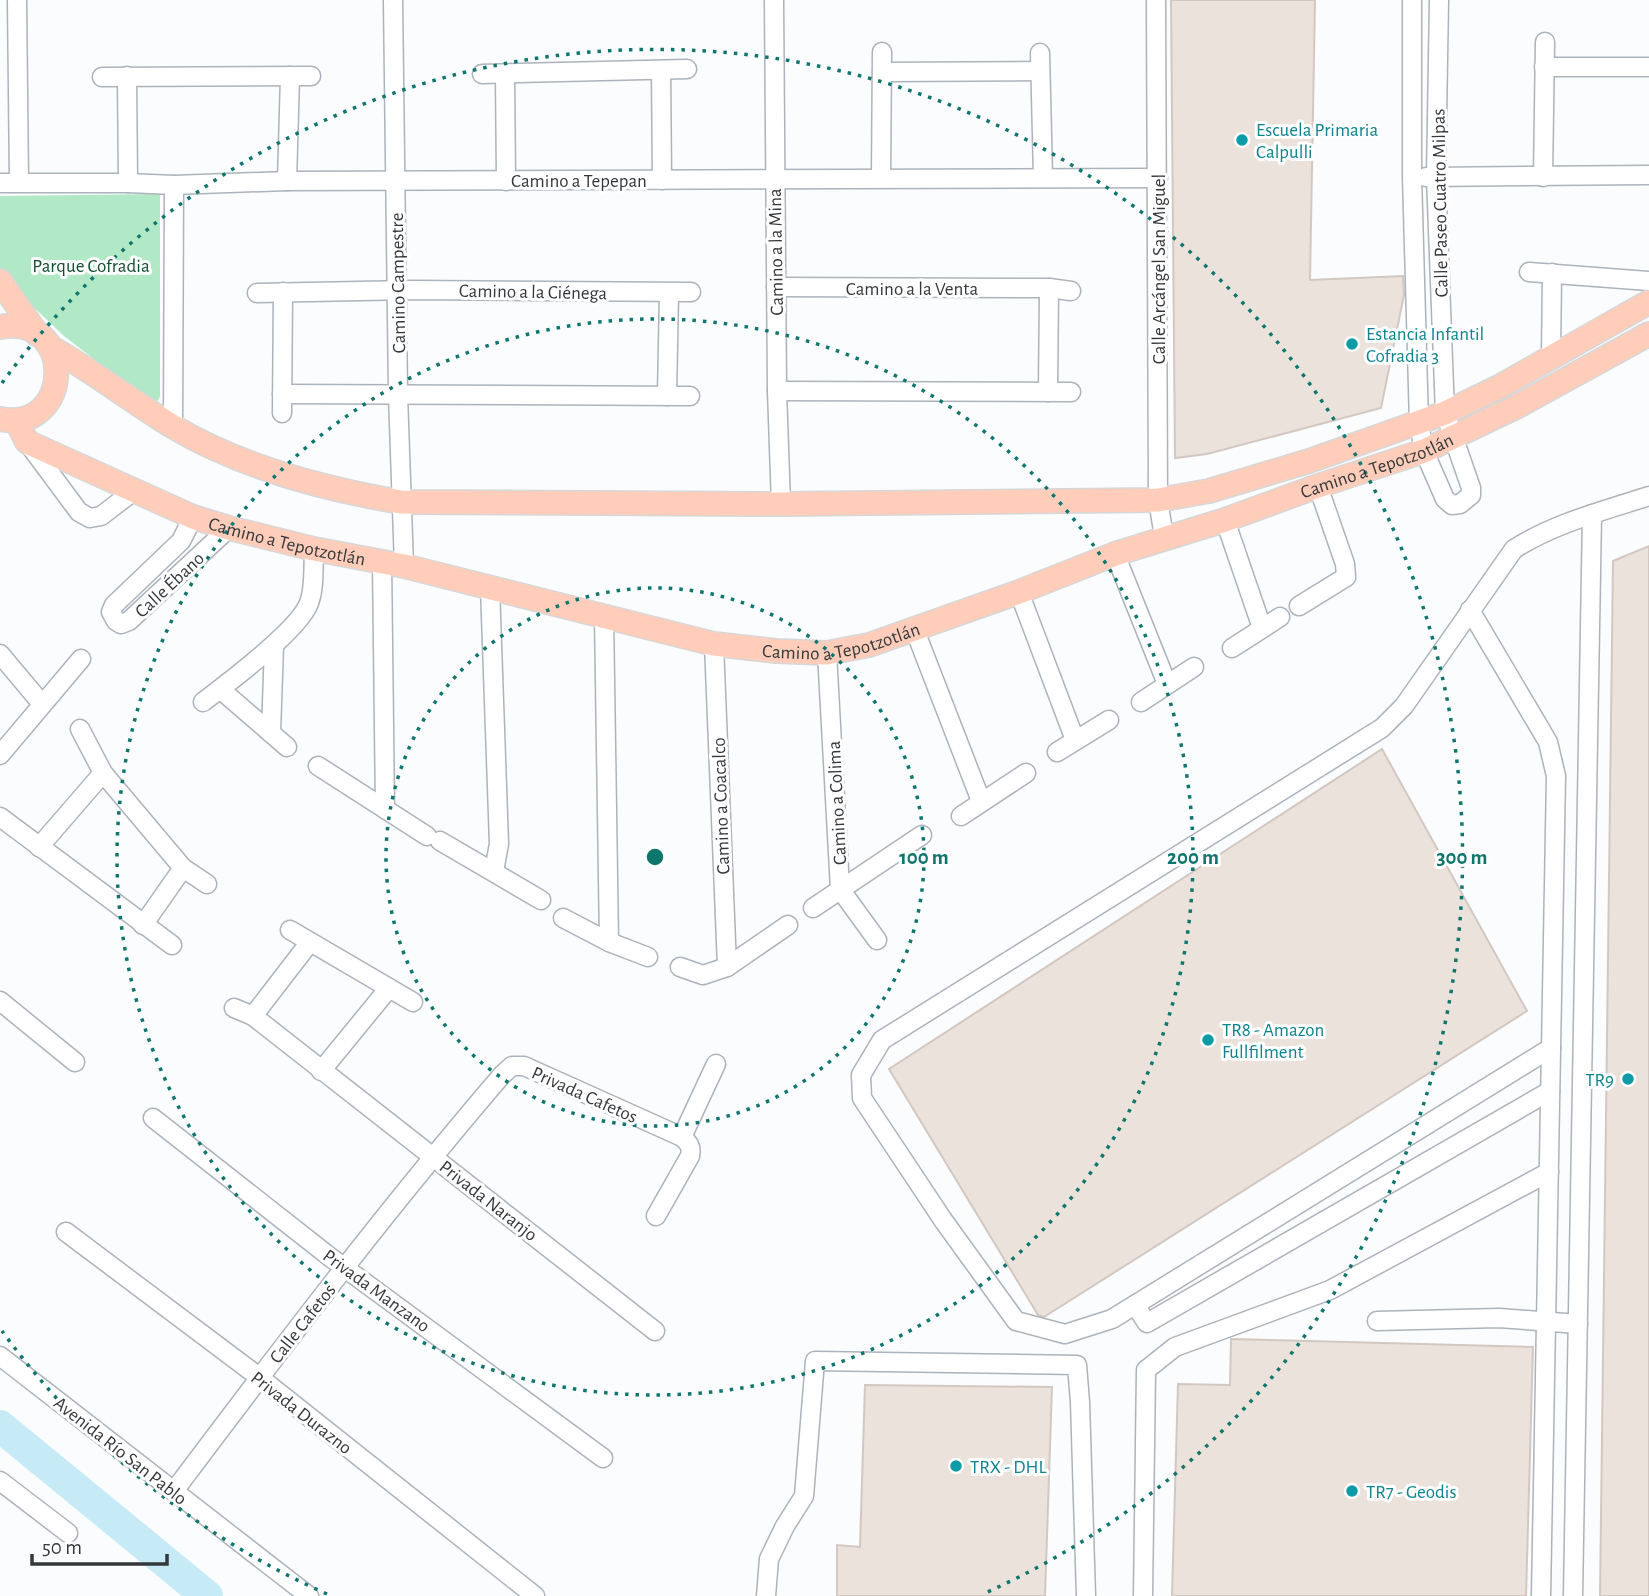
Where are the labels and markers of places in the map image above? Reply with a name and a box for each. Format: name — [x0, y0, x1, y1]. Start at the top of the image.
place label: Escuela Primaria Calpulli — [1256, 121, 1378, 162]
marker: Escuela Primaria Calpulli — [1234, 132, 1250, 148]
place label: Estancia Infantil Cofradia 3 — [1366, 325, 1484, 366]
marker: Estancia Infantil Cofradia 3 — [1344, 336, 1360, 352]
centre of rings — [643, 845, 667, 869]
place label: TR8 - Amazon Fullfilment — [1222, 1021, 1324, 1062]
marker: TR8 - Amazon Fullfilment — [1200, 1032, 1216, 1048]
place label: TR9 — [1585, 1071, 1614, 1090]
marker: TR9 — [1620, 1071, 1636, 1087]
marker: TRX - DHL — [948, 1458, 964, 1474]
place label: TRX - DHL — [970, 1458, 1047, 1477]
marker: TR7 - Geodis — [1344, 1483, 1360, 1499]
place label: TR7 - Geodis — [1366, 1483, 1456, 1502]

